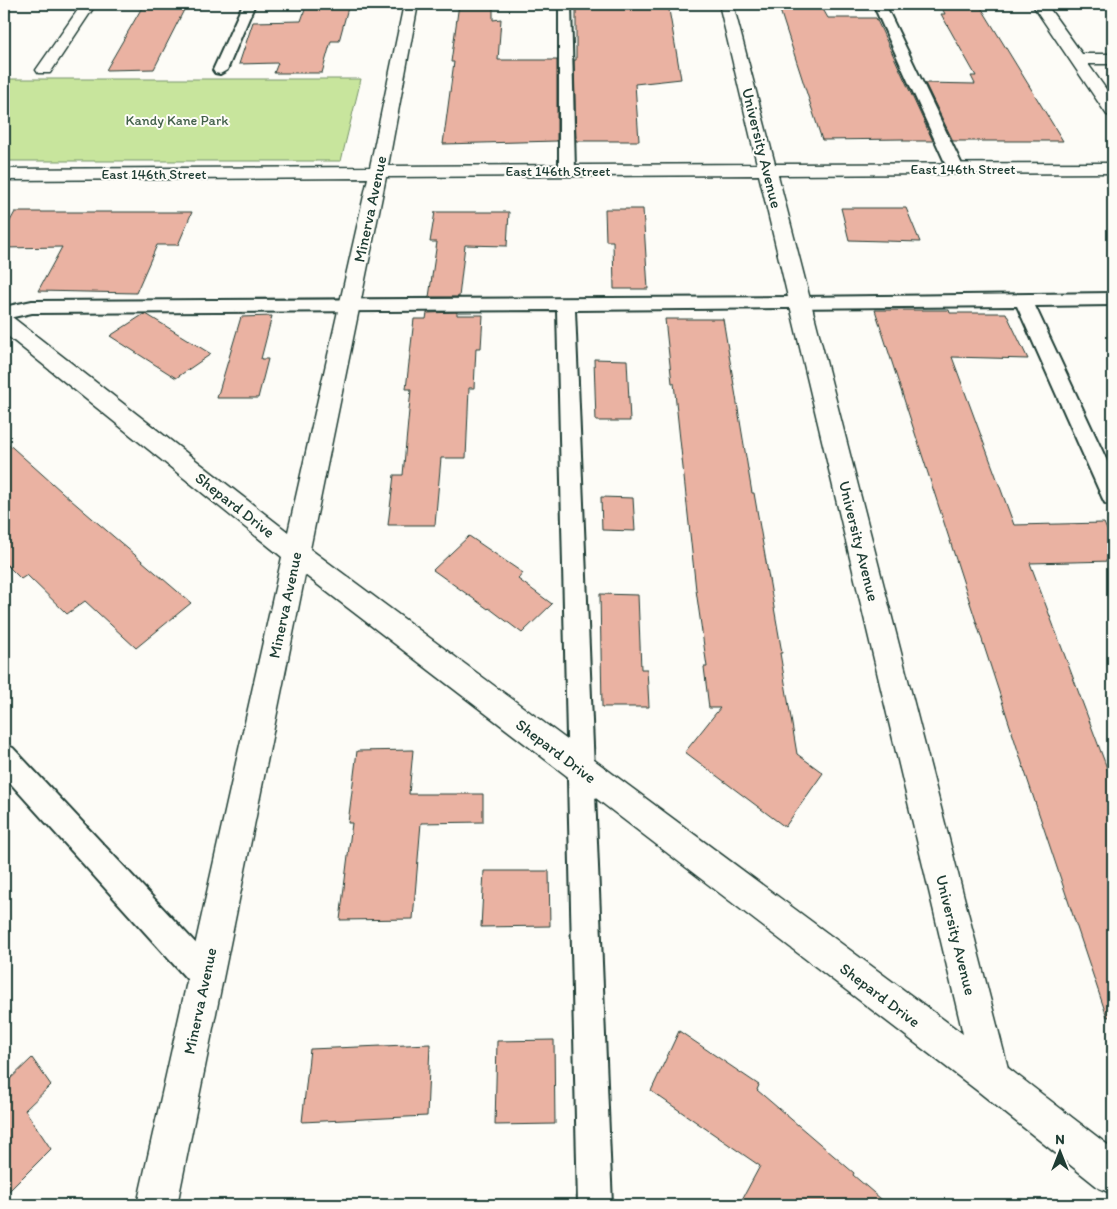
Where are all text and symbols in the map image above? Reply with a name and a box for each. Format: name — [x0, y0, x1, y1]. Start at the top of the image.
street label: University Avenue — [738, 86, 786, 210]
park label: Kandy Kane Park — [126, 112, 229, 129]
street label: Minerva Avenue — [349, 154, 391, 264]
street label: East 146th Street — [910, 161, 1016, 178]
street label: East 146th Street — [505, 163, 611, 180]
street label: East 146th Street — [101, 166, 207, 183]
street label: Shepard Drive — [192, 468, 278, 542]
street label: University Avenue — [835, 479, 883, 603]
street label: Minerva Avenue — [264, 550, 306, 660]
street label: Shepard Drive — [512, 715, 600, 787]
street label: University Avenue — [932, 873, 980, 997]
street label: Minerva Avenue — [179, 946, 221, 1056]
street label: Shepard Drive — [836, 959, 924, 1031]
north arrow — [1034, 1126, 1084, 1176]
text: N — [1055, 1131, 1065, 1148]

